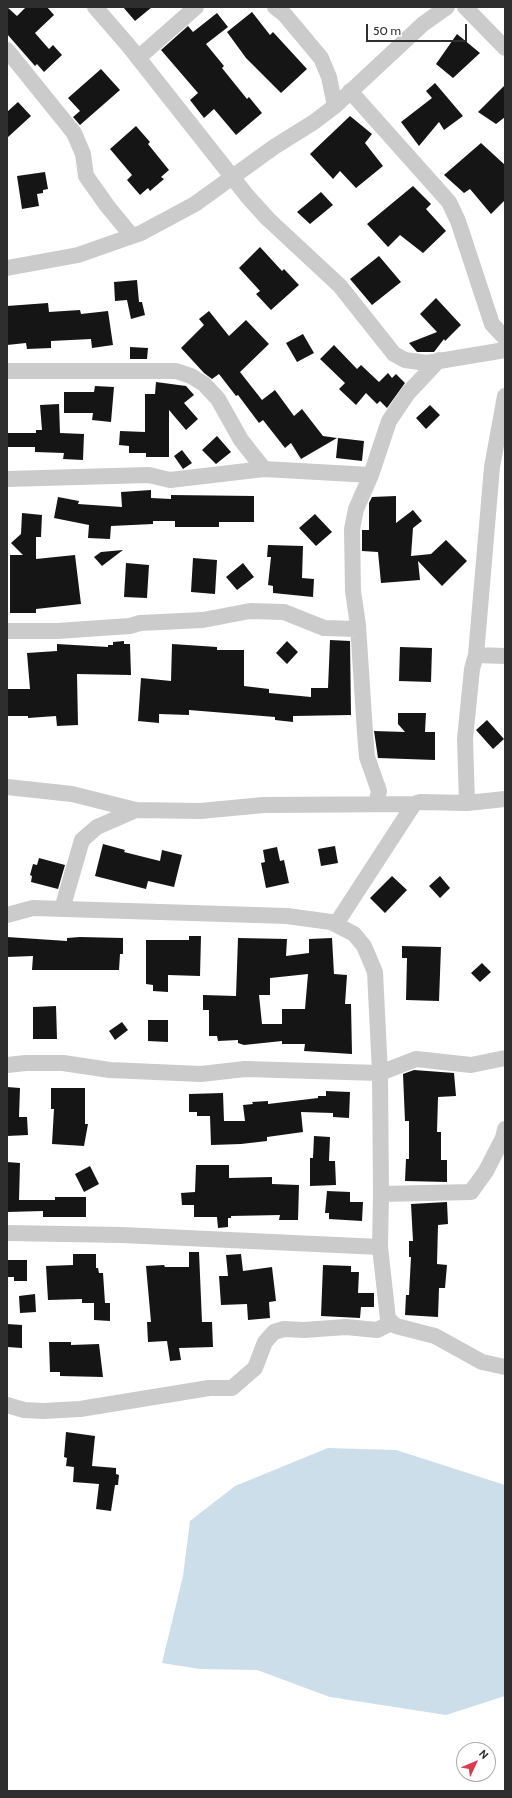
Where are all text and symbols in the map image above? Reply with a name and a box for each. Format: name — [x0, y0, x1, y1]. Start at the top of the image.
scale bar — [368, 16, 469, 42]
text: 50 m — [373, 23, 401, 38]
north arrow — [456, 1742, 496, 1782]
text: N — [476, 1747, 492, 1762]

